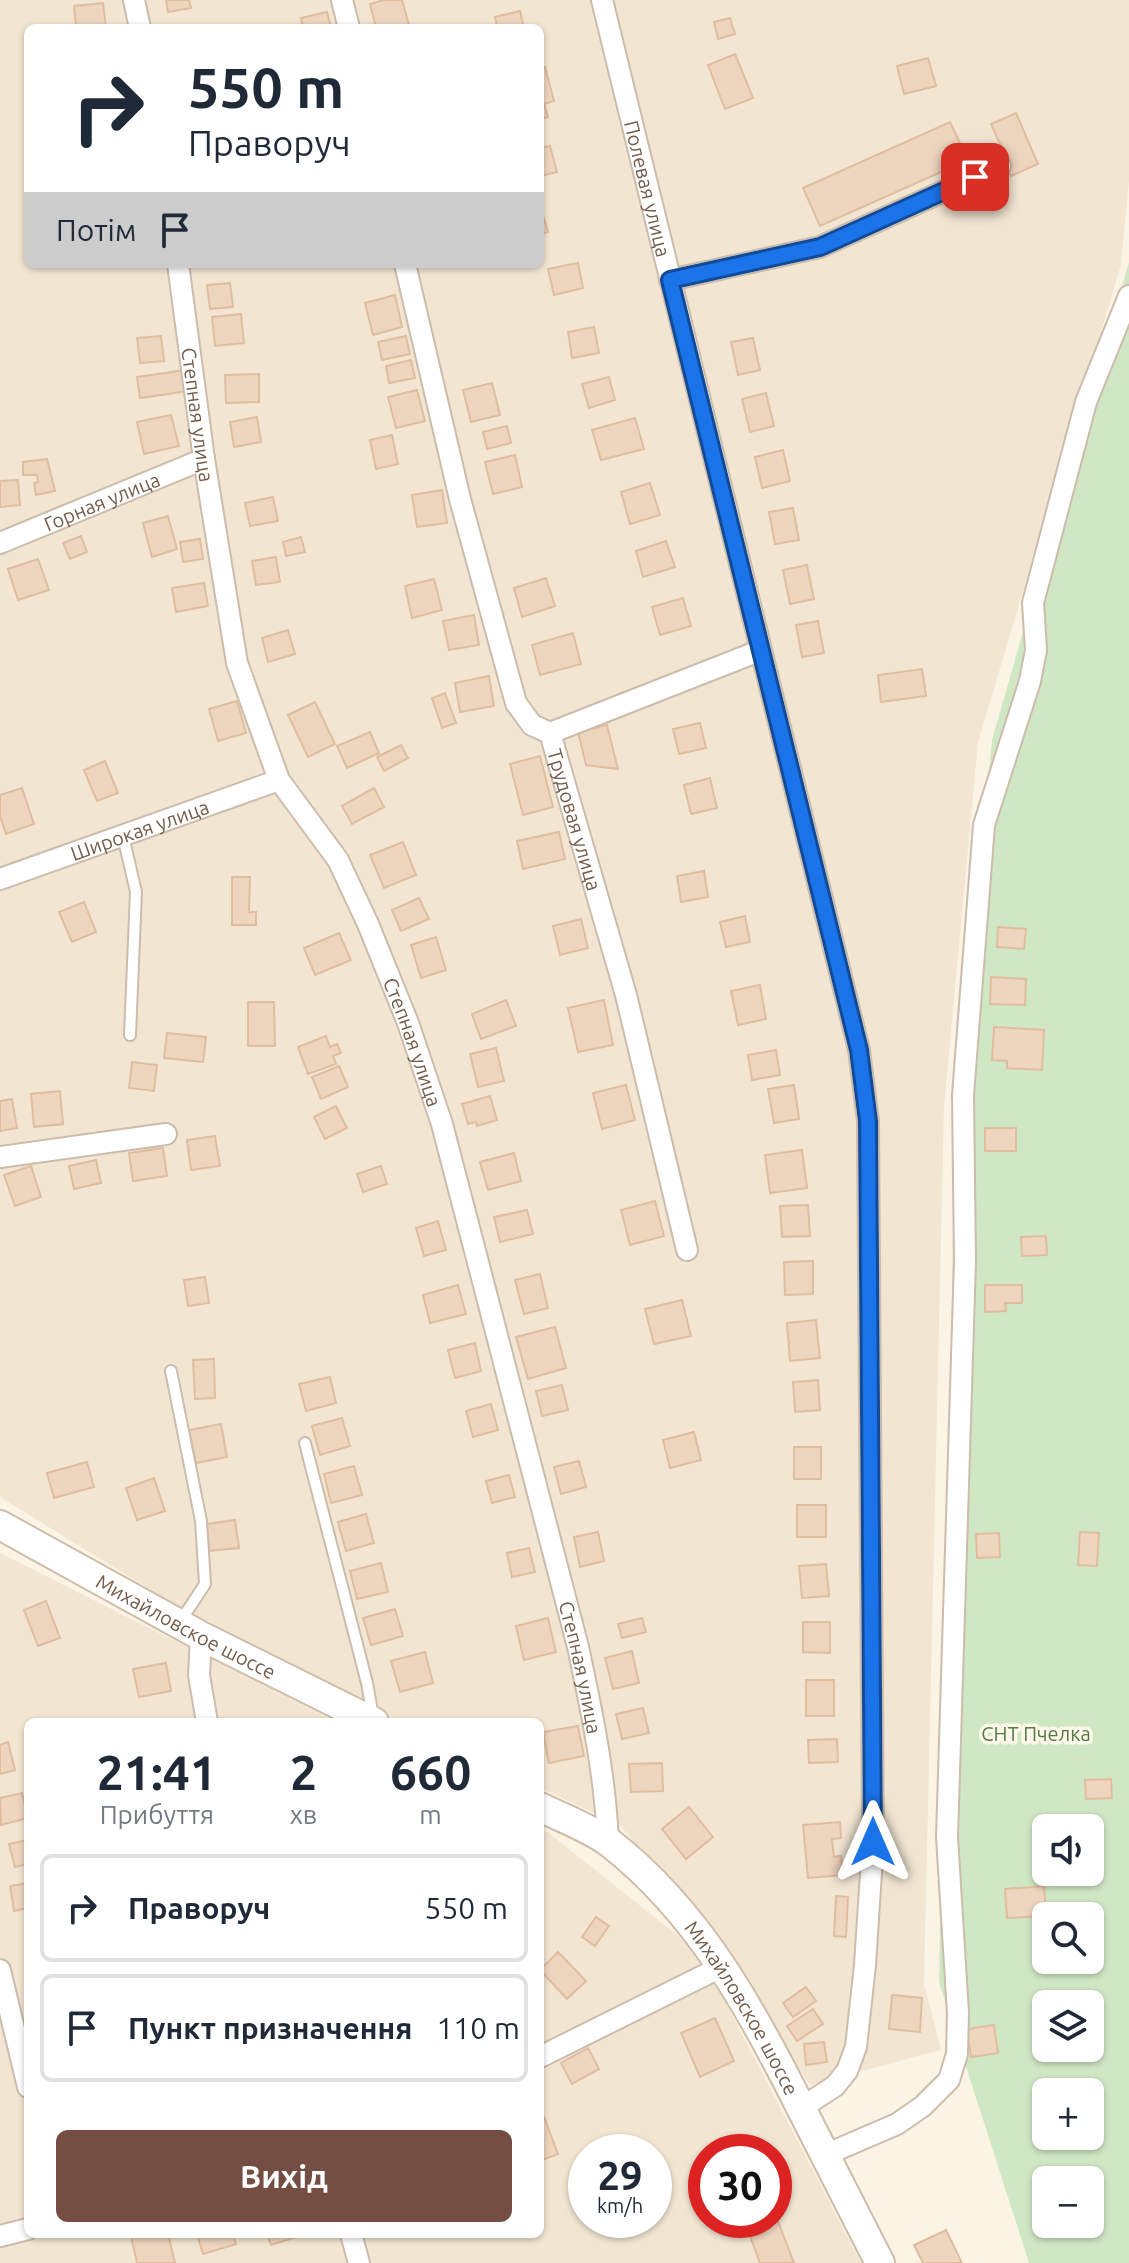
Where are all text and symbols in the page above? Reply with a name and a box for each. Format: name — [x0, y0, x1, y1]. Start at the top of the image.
icon: right — [56, 56, 160, 160]
text: 550 m — [188, 56, 344, 119]
street label: Полевая улица — [620, 118, 676, 259]
text: Праворуч — [188, 122, 351, 163]
pin — [941, 143, 1009, 211]
icon: arrive — [953, 155, 997, 199]
icon: arrive — [153, 208, 197, 252]
text: Потім — [56, 213, 137, 247]
street label: Степная улица — [178, 346, 219, 484]
street label: Горная улица — [40, 467, 163, 535]
street label: Трудовая улица — [544, 746, 607, 893]
street label: Широкая улица — [67, 794, 212, 865]
street label: Степная улица — [379, 974, 447, 1109]
street label: Михайловское шоссе — [92, 1569, 280, 1683]
street label: Степная улица — [555, 1598, 607, 1736]
park label: СНТ Пчелка — [981, 1722, 1091, 1745]
text: 21:41 — [97, 1745, 217, 1799]
text: 2 — [290, 1745, 317, 1799]
text: 660 — [390, 1745, 471, 1799]
text: Прибуття — [100, 1800, 214, 1829]
text: хв — [290, 1800, 317, 1829]
text: m — [419, 1800, 442, 1829]
position arrow — [831, 1800, 915, 1884]
map controls — [1032, 1814, 1104, 2238]
button: sound — [1032, 1814, 1104, 1886]
icon: right — [60, 1886, 104, 1930]
text: Праворуч — [128, 1891, 270, 1925]
text: 550 m — [424, 1891, 508, 1925]
button: search — [1032, 1902, 1104, 1974]
street label: Михайловское шоссе — [681, 1916, 804, 2099]
button: layers — [1032, 1990, 1104, 2062]
icon: arrive — [60, 2006, 104, 2050]
text: Пункт призначення — [128, 2011, 412, 2045]
text: 110 m — [436, 2011, 520, 2045]
button: + — [1032, 2078, 1104, 2150]
button: Вихід — [56, 2130, 512, 2222]
speed limit sign: 30 — [688, 2134, 792, 2238]
text: 29 — [597, 2153, 643, 2198]
button: − — [1032, 2166, 1104, 2238]
text: km/h — [597, 2194, 643, 2217]

